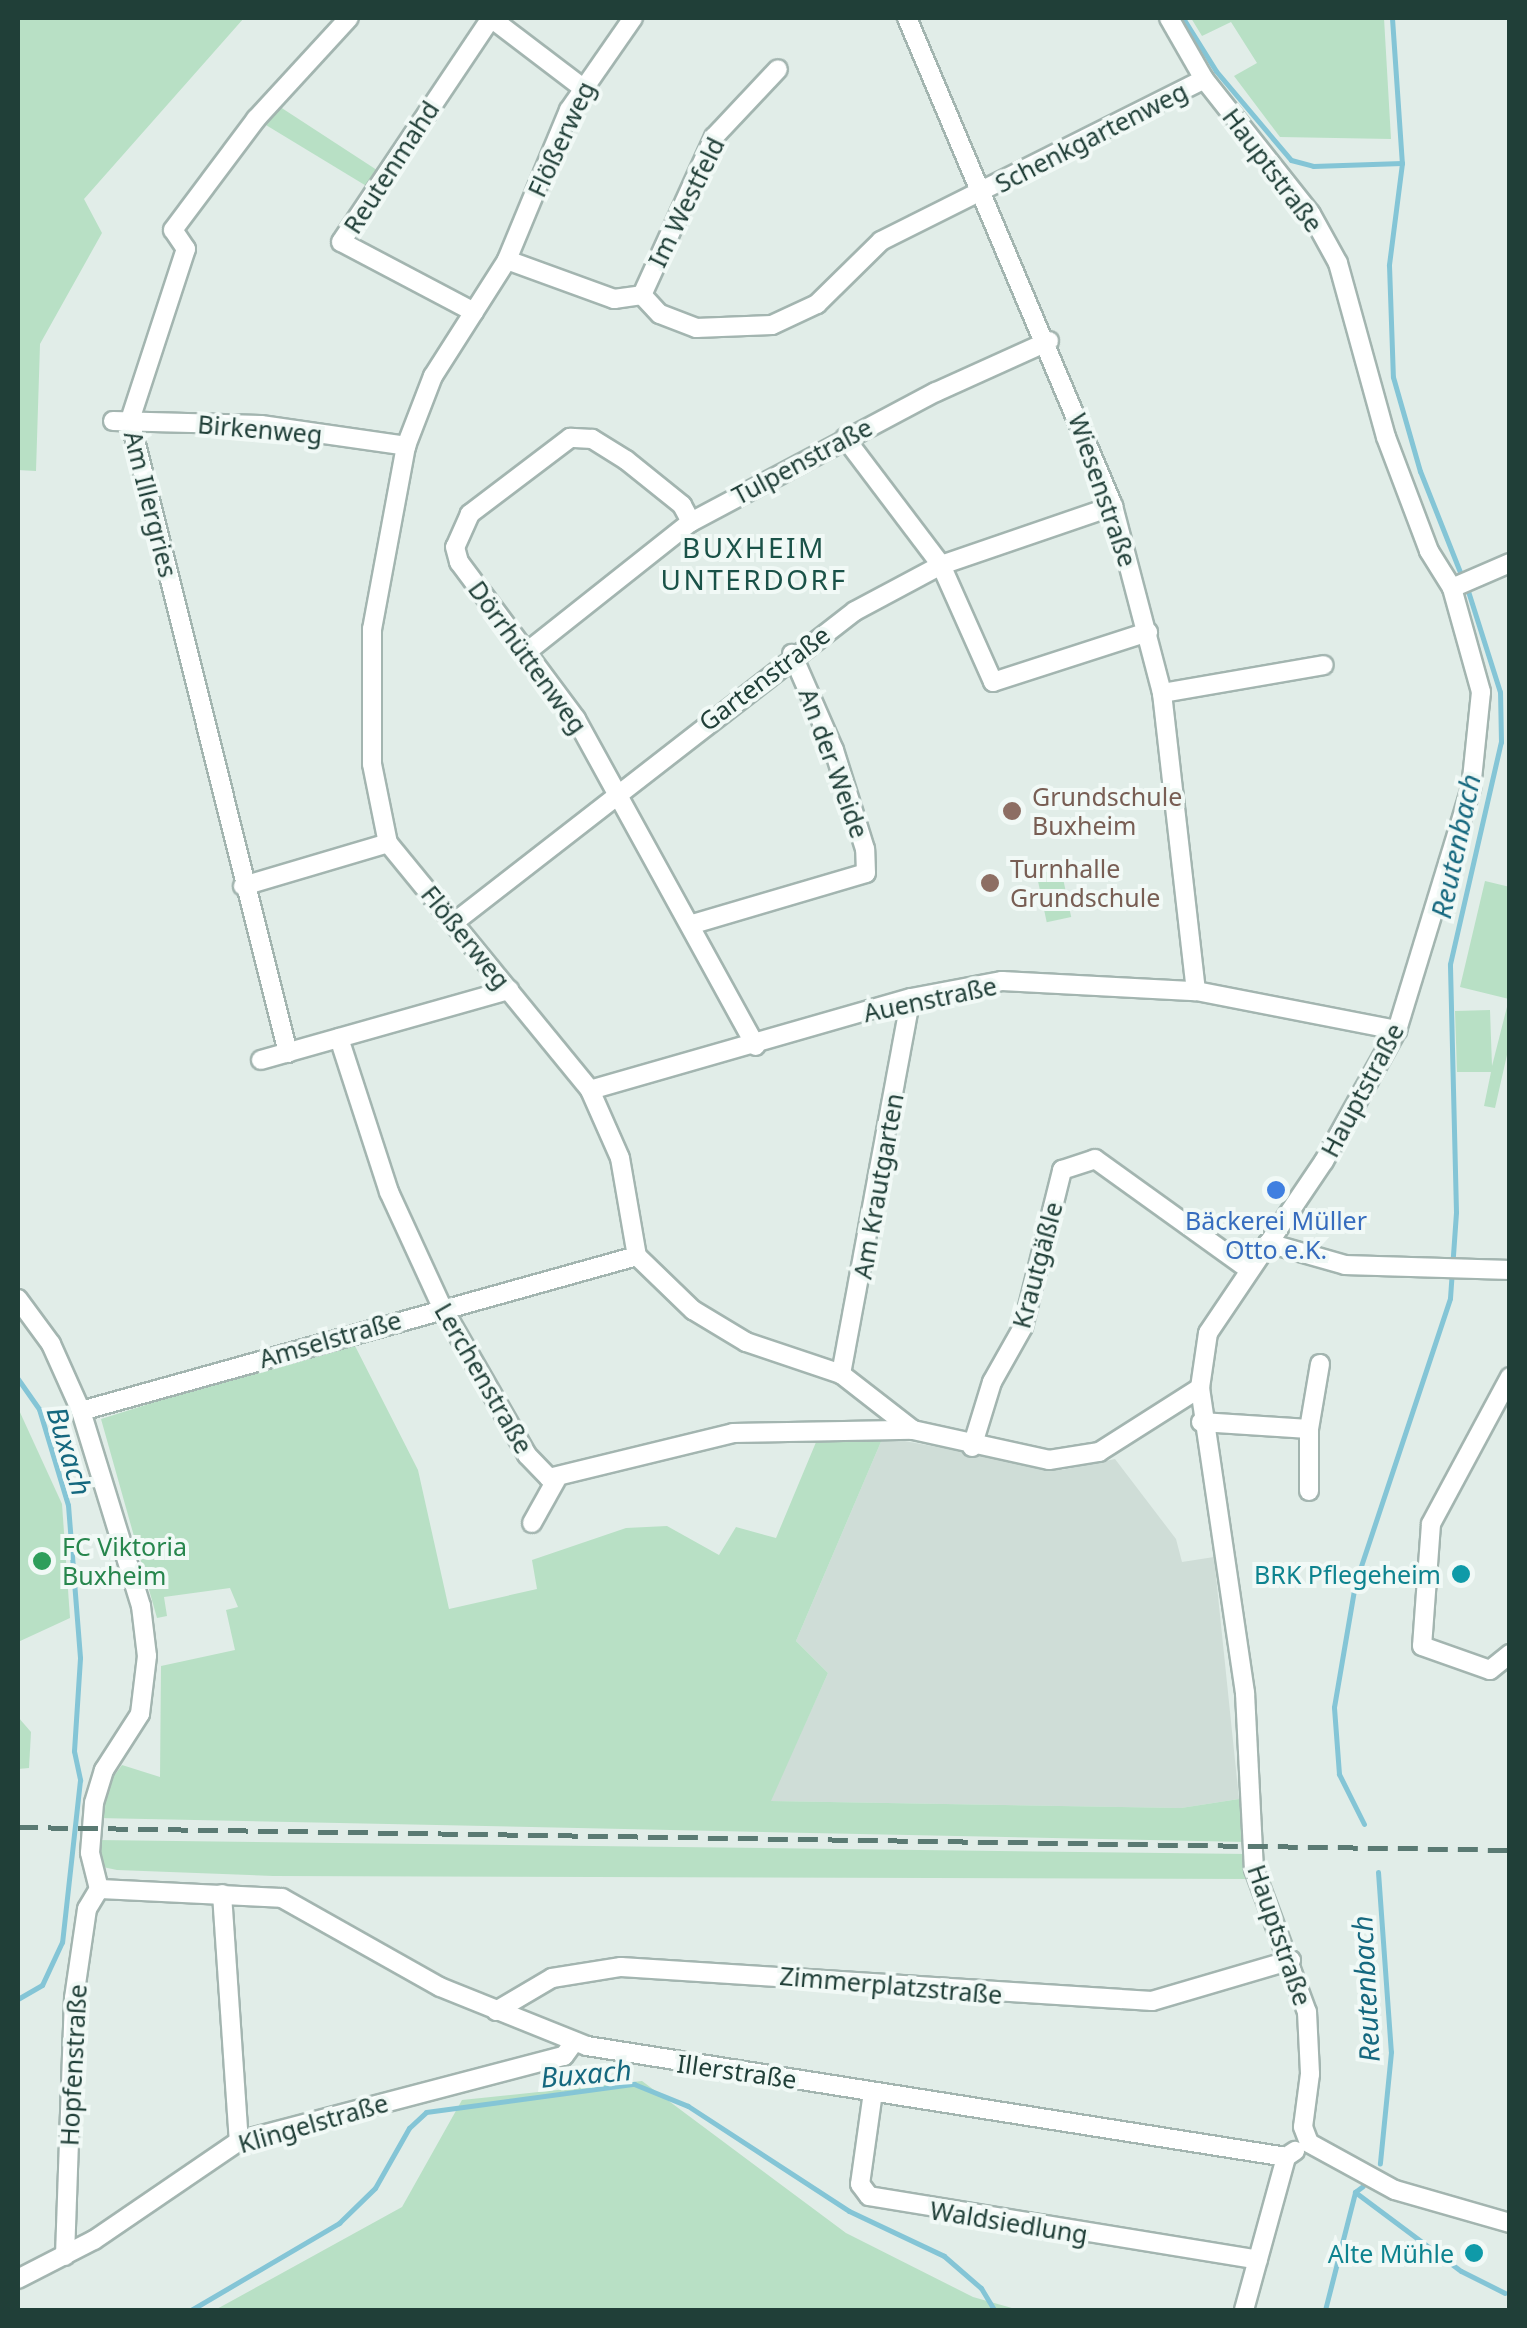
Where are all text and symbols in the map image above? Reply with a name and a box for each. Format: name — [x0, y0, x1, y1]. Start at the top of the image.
street label: Schenkgartenweg — [990, 76, 1192, 198]
street label: Flößerweg — [521, 77, 601, 201]
street label: Reutenmahd — [337, 95, 445, 239]
street label: Hauptstraße — [1217, 102, 1329, 238]
street label: Im Westfeld — [642, 132, 730, 272]
street label: Birkenweg — [196, 409, 324, 449]
street label: Wiesenstraße — [1063, 409, 1143, 571]
street label: Tulpenstraße — [727, 412, 877, 510]
street label: Am Illergries — [118, 428, 184, 580]
district label: BUXHEIM UNTERDORF — [660, 530, 848, 596]
street label: Dörrhüttenweg — [462, 575, 594, 739]
street label: Gartenstraße — [693, 619, 835, 737]
street label: An der Weide — [793, 684, 875, 842]
water label: Reutenbach — [1423, 771, 1487, 921]
place label: Grundschule Buxheim — [1032, 782, 1182, 841]
marker: Grundschule Buxheim — [1001, 800, 1023, 822]
place label: Turnhalle Grundschule — [1010, 854, 1160, 913]
marker: Turnhalle Grundschule — [979, 872, 1001, 894]
street label: Flößerweg — [415, 879, 517, 995]
street label: Auenstraße — [861, 970, 999, 1028]
street label: Hauptstraße — [1314, 1018, 1410, 1162]
street label: Am Krautgarten — [847, 1091, 909, 1281]
marker: Bäckerei Müller Otto e.K. — [1265, 1179, 1287, 1201]
street label: Krautgäßle — [1006, 1199, 1068, 1331]
place label: Bäckerei Müller Otto e.K. — [1185, 1206, 1367, 1265]
street label: Lerchenstraße — [429, 1297, 539, 1459]
street label: Amselstraße — [255, 1304, 405, 1374]
water label: Buxach — [41, 1402, 99, 1500]
place label: FC Viktoria Buxheim — [62, 1532, 187, 1591]
marker: FC Viktoria Buxheim — [31, 1550, 53, 1572]
place label: BRK Pflegeheim — [1254, 1559, 1441, 1589]
marker: BRK Pflegeheim — [1450, 1563, 1472, 1585]
street label: Hauptstraße — [1242, 1861, 1318, 2009]
water label: Reutenbach — [1344, 1915, 1386, 2063]
street label: Zimmerplatzstraße — [778, 1960, 1004, 2010]
street label: Hopfenstraße — [54, 1983, 92, 2147]
street label: Illerstraße — [675, 2048, 799, 2094]
water label: Buxach — [539, 2052, 633, 2094]
street label: Klingelstraße — [235, 2087, 391, 2159]
street label: Waldsiedlung — [928, 2195, 1090, 2249]
place label: Alte Mühle — [1328, 2238, 1454, 2268]
marker: Alte Mühle — [1463, 2242, 1485, 2264]

